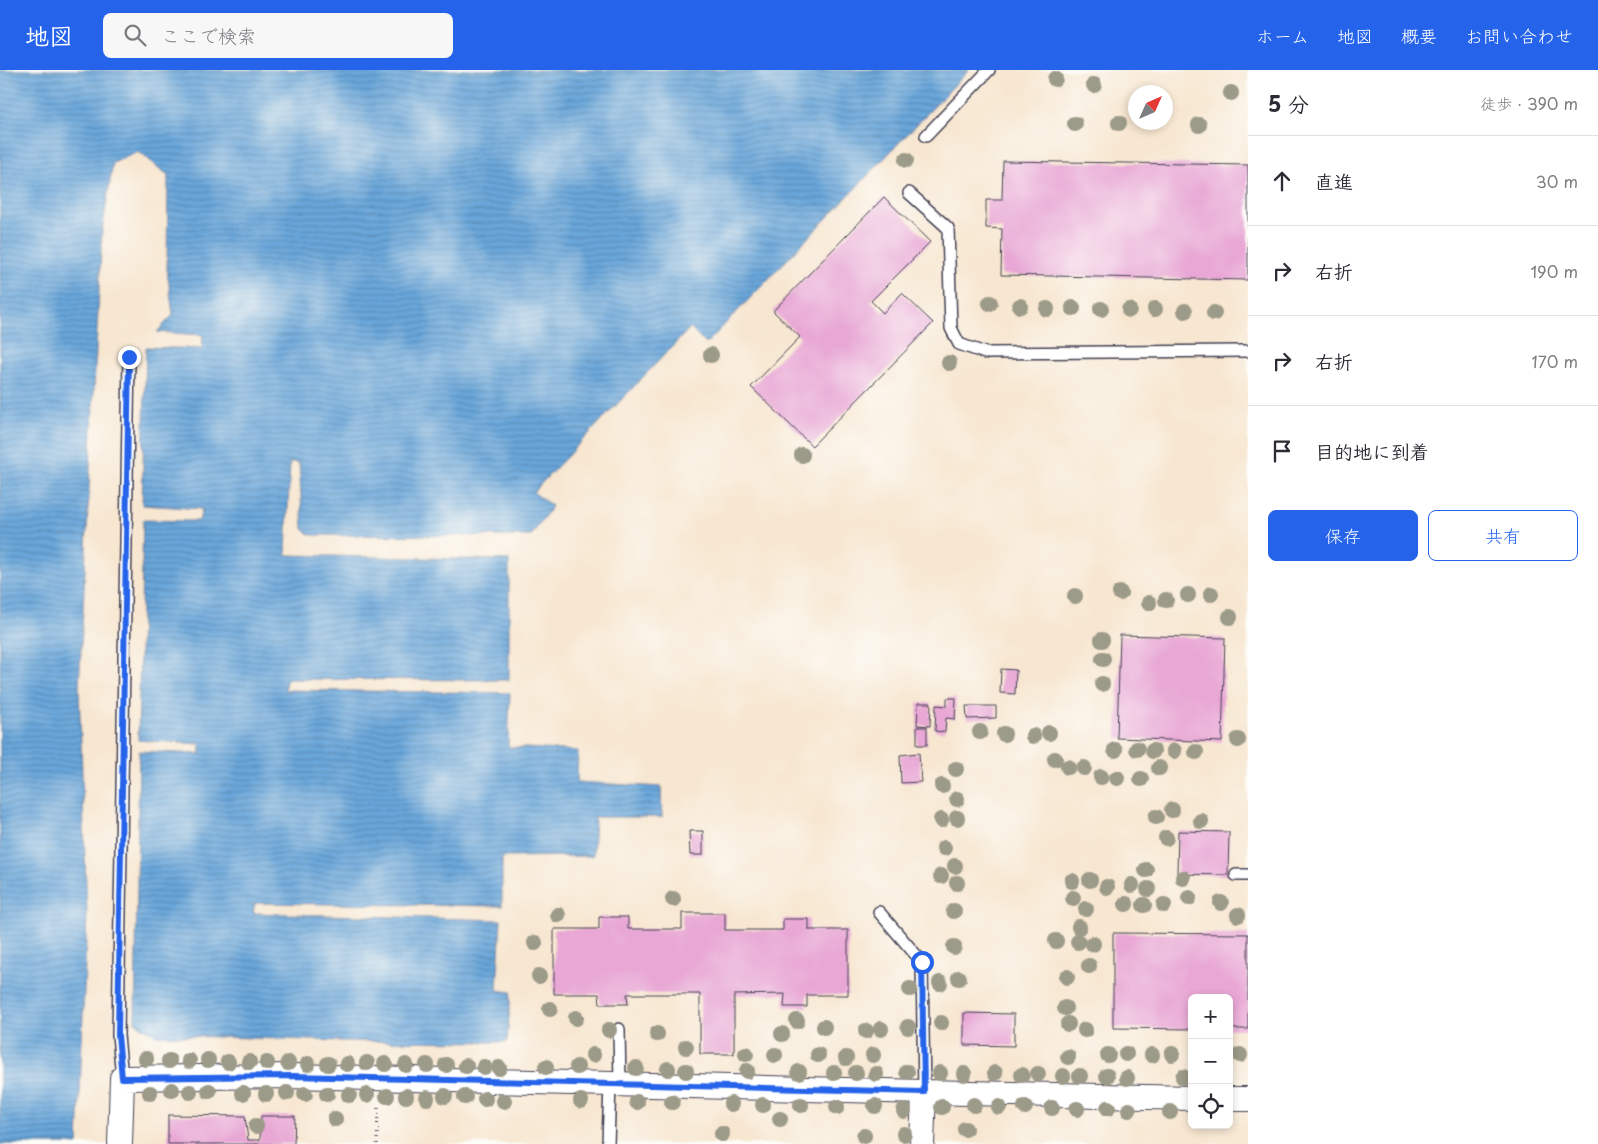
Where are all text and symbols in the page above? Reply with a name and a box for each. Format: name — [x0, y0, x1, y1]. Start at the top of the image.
search box — [103, 13, 453, 58]
text: 地図 — [25, 17, 73, 53]
icon: search — [121, 21, 149, 49]
text: ここで検索 — [161, 21, 256, 49]
text: ホーム — [1256, 22, 1309, 49]
text: 地図 — [1337, 22, 1373, 49]
text: 概要 — [1401, 22, 1437, 49]
text: お問い合わせ — [1465, 22, 1573, 49]
north arrow — [1128, 85, 1173, 130]
text: 5 分 — [1268, 87, 1309, 119]
text: 徒歩 · 390 m — [1480, 91, 1578, 115]
icon: ahead — [1268, 167, 1296, 195]
text: 直進 — [1315, 167, 1353, 195]
text: 30 m — [1536, 169, 1578, 193]
icon: right — [1268, 257, 1296, 285]
text: 右折 — [1315, 257, 1353, 285]
text: 190 m — [1530, 259, 1578, 283]
route end — [118, 346, 141, 369]
icon: right — [1268, 347, 1296, 375]
text: 右折 — [1315, 347, 1353, 375]
text: 170 m — [1532, 349, 1578, 373]
icon: arrive — [1268, 437, 1296, 465]
text: 目的地に到着 — [1315, 437, 1429, 465]
button: 保存 — [1268, 510, 1418, 561]
button: 共有 — [1428, 510, 1578, 561]
route start — [911, 951, 934, 974]
map controls — [1188, 994, 1233, 1129]
button: + — [1188, 994, 1233, 1039]
button: − — [1188, 1039, 1233, 1084]
button: locate — [1188, 1084, 1233, 1129]

